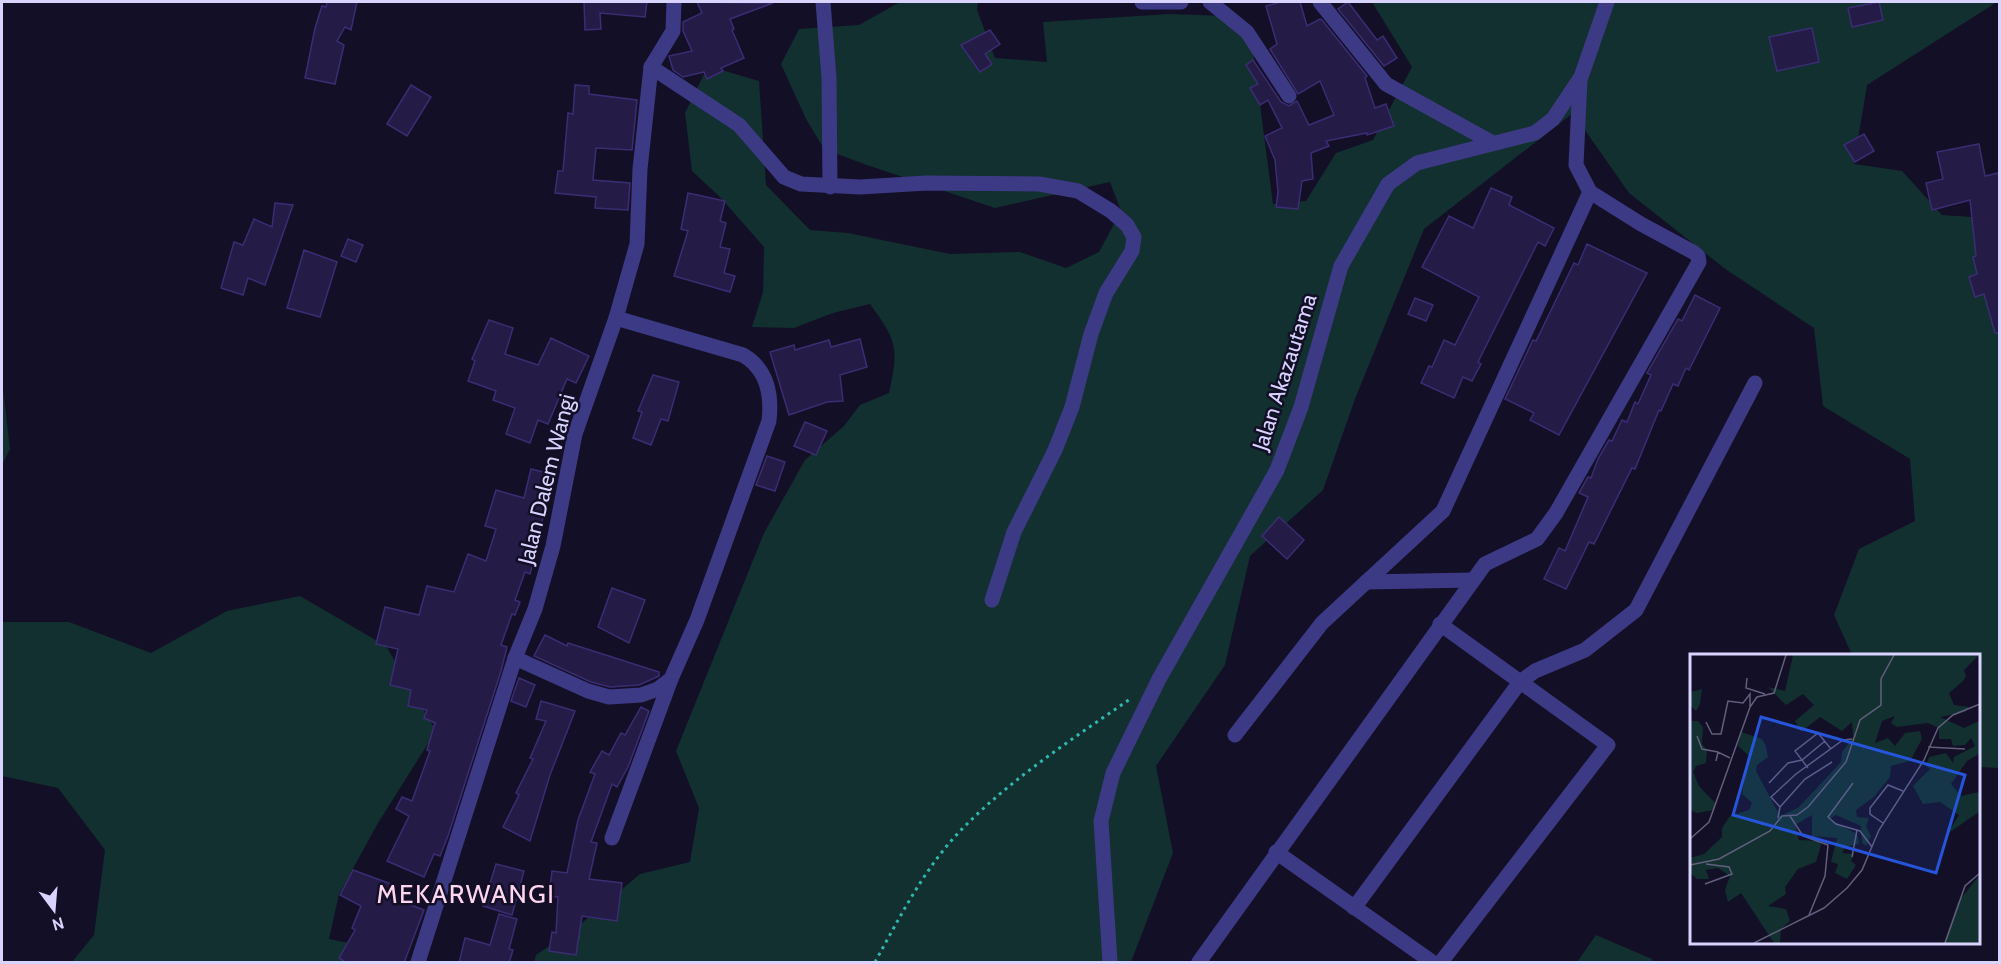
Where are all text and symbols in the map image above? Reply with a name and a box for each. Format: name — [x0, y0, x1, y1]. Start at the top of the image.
street label: Jalan Akazautama — [1246, 290, 1323, 455]
street label: Jalan Dalem Wangi — [512, 391, 581, 568]
inset map — [1690, 654, 1980, 943]
district label: MEKARWANGI — [377, 878, 555, 910]
north arrow — [24, 880, 84, 940]
text: N — [50, 913, 66, 935]

